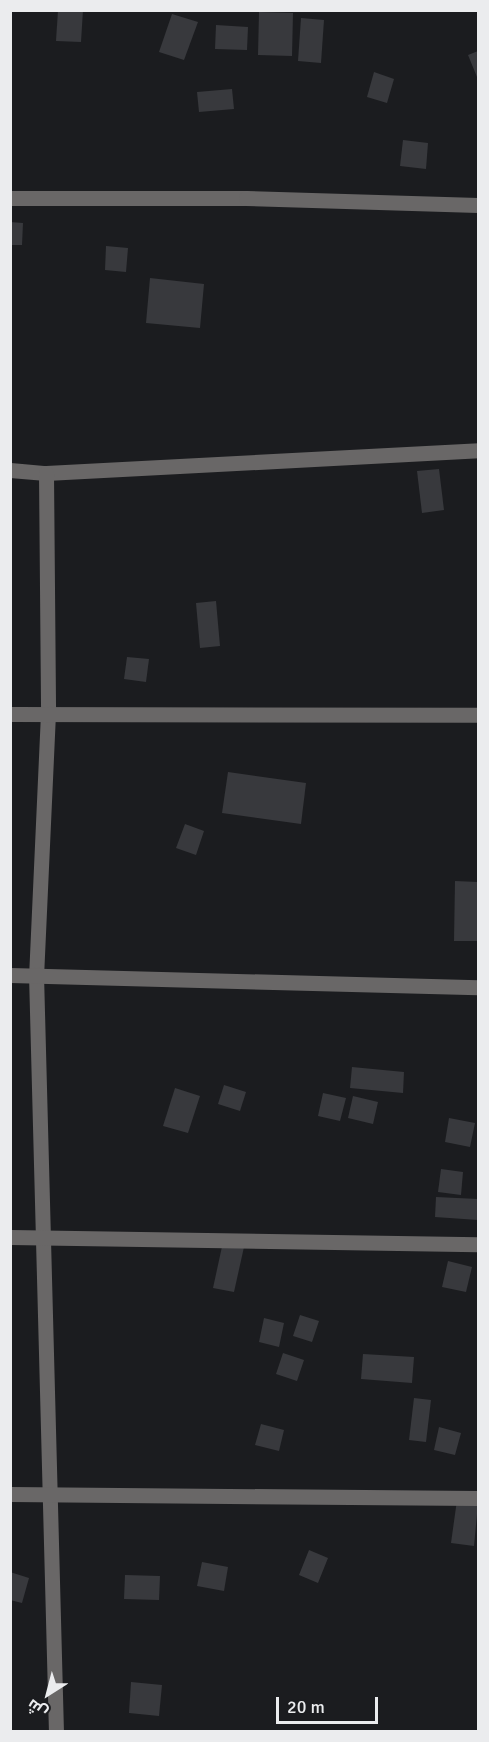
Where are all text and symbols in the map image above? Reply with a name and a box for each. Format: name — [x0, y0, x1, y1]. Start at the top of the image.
north arrow — [18, 1664, 78, 1724]
scale bar — [279, 1685, 381, 1723]
text: ش — [23, 1694, 52, 1723]
text: 20 m — [287, 1696, 325, 1718]

